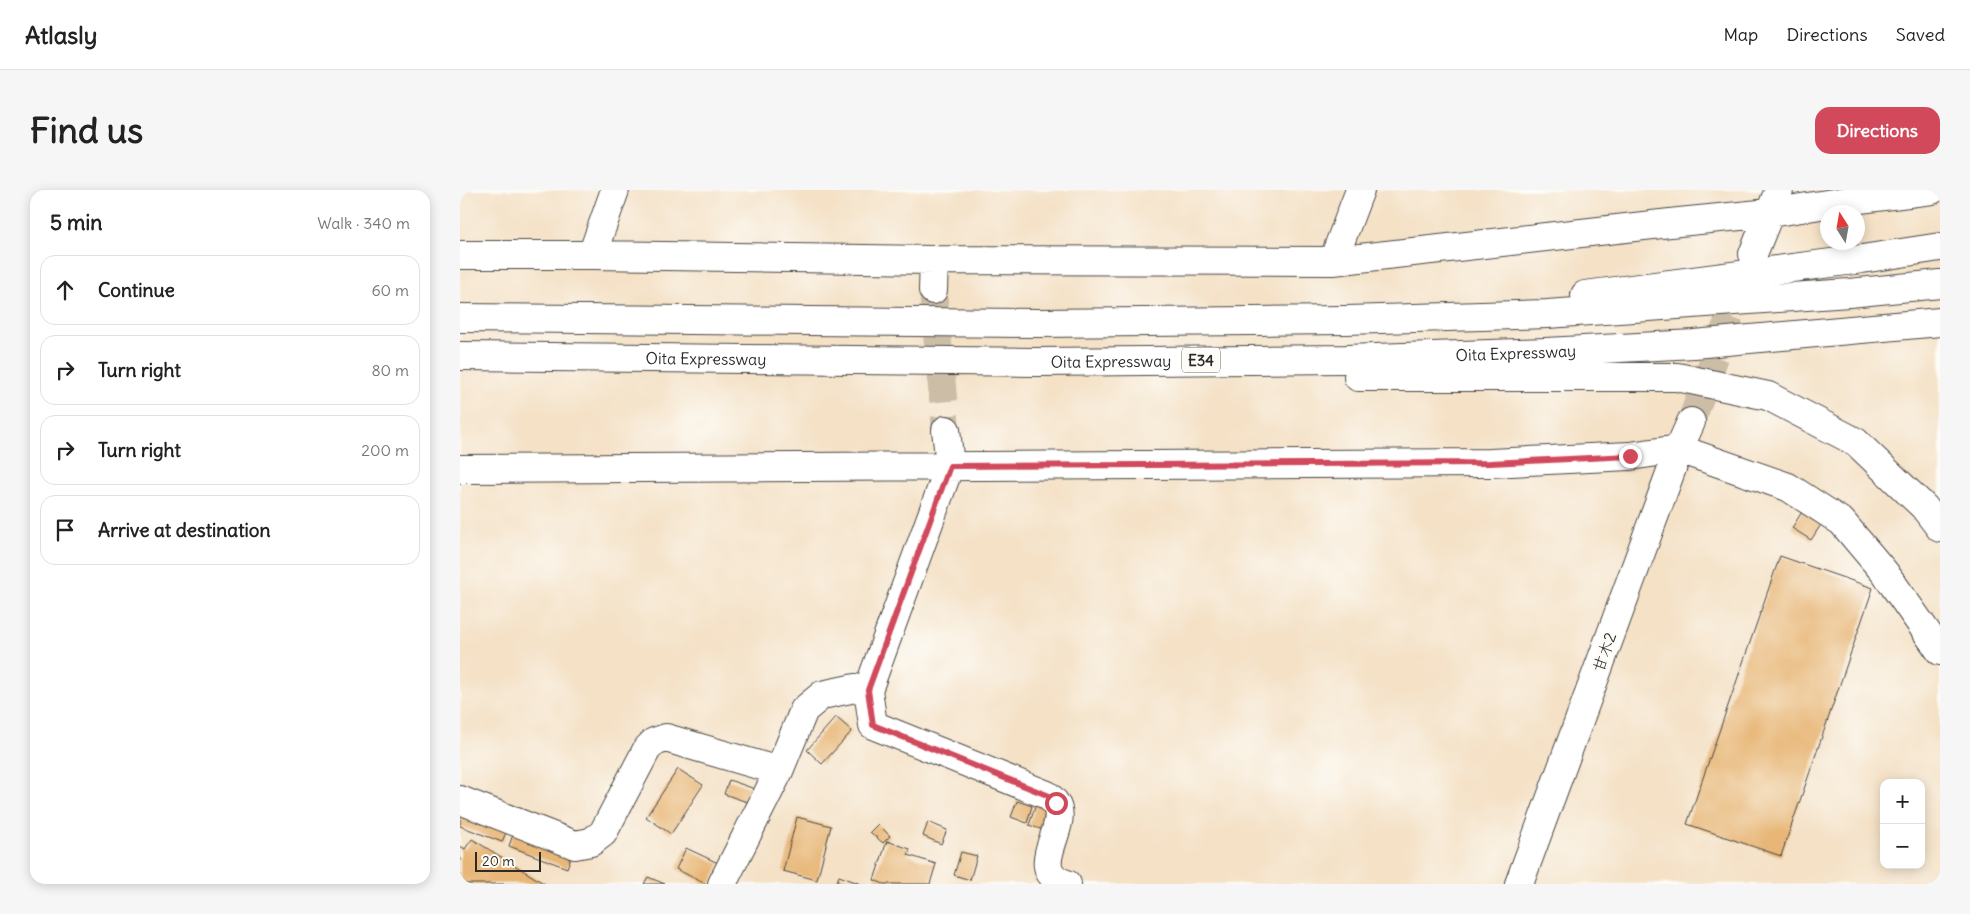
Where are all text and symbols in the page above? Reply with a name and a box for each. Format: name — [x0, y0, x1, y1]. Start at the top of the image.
text: Atlasly — [25, 20, 97, 50]
text: Map — [1723, 23, 1758, 46]
text: Directions — [1786, 23, 1868, 46]
text: Saved — [1896, 23, 1945, 46]
button: Directions — [1815, 107, 1940, 154]
text: Find us — [30, 108, 143, 152]
north arrow — [1820, 205, 1865, 250]
text: 5 min — [50, 209, 102, 236]
text: Walk · 340 m — [317, 213, 410, 233]
icon: ahead — [51, 276, 79, 304]
text: Continue — [98, 278, 175, 302]
text: 60 m — [371, 280, 409, 300]
street label: Oita Expressway — [1455, 340, 1577, 365]
street label: Oita Expressway — [646, 348, 766, 369]
road number: E34 — [1182, 348, 1220, 372]
street label: Oita Expressway — [1051, 351, 1171, 372]
icon: right — [51, 356, 79, 384]
text: Turn right — [98, 358, 181, 382]
text: 80 m — [371, 360, 409, 380]
icon: right — [51, 436, 79, 464]
text: Turn right — [98, 438, 181, 462]
text: 200 m — [361, 440, 409, 460]
route end — [1619, 445, 1642, 468]
icon: arrive — [51, 516, 79, 544]
text: Arrive at destination — [98, 518, 271, 542]
street label: 甘木2 — [1588, 629, 1620, 675]
map controls — [1880, 779, 1925, 869]
button: + — [1880, 779, 1925, 824]
route start — [1045, 792, 1068, 815]
button: − — [1880, 824, 1925, 869]
scale bar — [475, 849, 541, 872]
text: 20 m — [482, 852, 515, 870]

